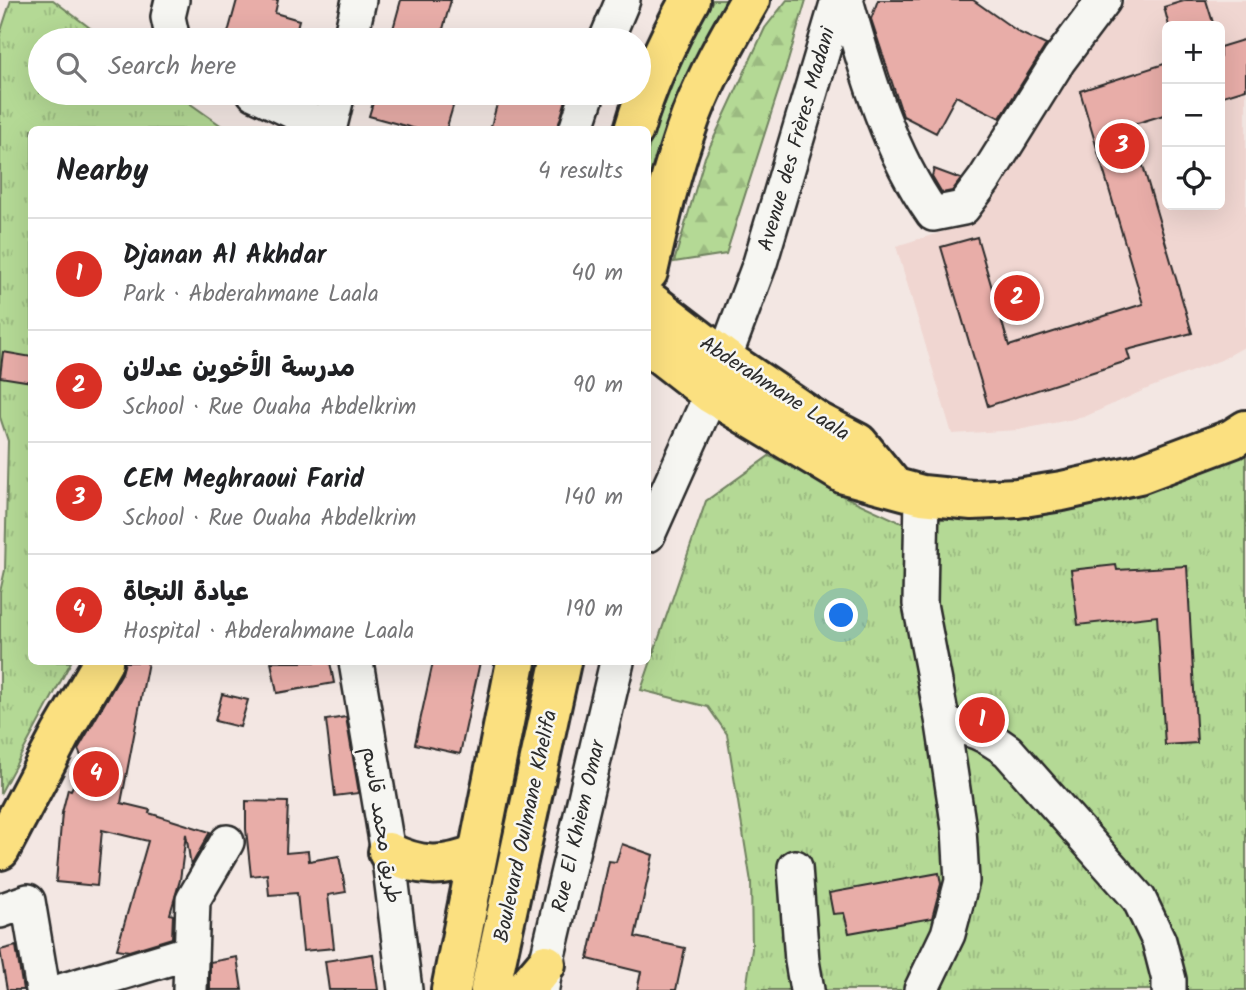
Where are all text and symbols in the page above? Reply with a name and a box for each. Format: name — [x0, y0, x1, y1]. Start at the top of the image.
map controls — [1162, 21, 1225, 210]
button: + — [1162, 21, 1225, 84]
street label: Avenue des Frères Madani — [750, 23, 845, 255]
search box — [28, 28, 651, 105]
text: Search here — [108, 46, 236, 88]
icon: search — [52, 48, 90, 86]
button: − — [1162, 84, 1225, 147]
pin: 3 — [1099, 120, 1145, 172]
button: locate — [1162, 147, 1225, 210]
text: Nearby — [56, 148, 148, 196]
text: 4 results — [538, 154, 623, 190]
text: Djanan Al Akhdar — [123, 235, 326, 277]
text: 1 — [76, 256, 82, 292]
text: 40 m — [571, 256, 623, 292]
pin: 2 — [994, 272, 1040, 324]
text: Park · Abderahmane Laala — [123, 277, 379, 313]
street label: Abderahmane Laala — [692, 328, 856, 450]
text: مدرسة الأخوين عدلان — [123, 348, 355, 390]
text: 2 — [72, 368, 86, 404]
text: 90 m — [573, 368, 623, 404]
text: School · Rue Ouaha Abdelkrim — [123, 390, 416, 426]
text: CEM Meghraoui Farid — [123, 459, 364, 501]
text: 3 — [73, 480, 85, 516]
text: 140 m — [564, 480, 623, 516]
text: School · Rue Ouaha Abdelkrim — [123, 501, 416, 537]
text: عيادة النجاة — [123, 572, 249, 614]
text: 4 — [73, 592, 85, 628]
text: 190 m — [566, 592, 623, 628]
your location — [824, 598, 858, 632]
text: Hospital · Abderahmane Laala — [123, 614, 414, 650]
pin: 1 — [959, 694, 1005, 746]
street label: Boulevard Oulmane Khelifa — [486, 707, 567, 946]
street label: Rue El Khiem Omar — [544, 736, 616, 916]
street label: طريق محمد قاسم — [352, 744, 409, 906]
pin: 4 — [73, 748, 119, 800]

